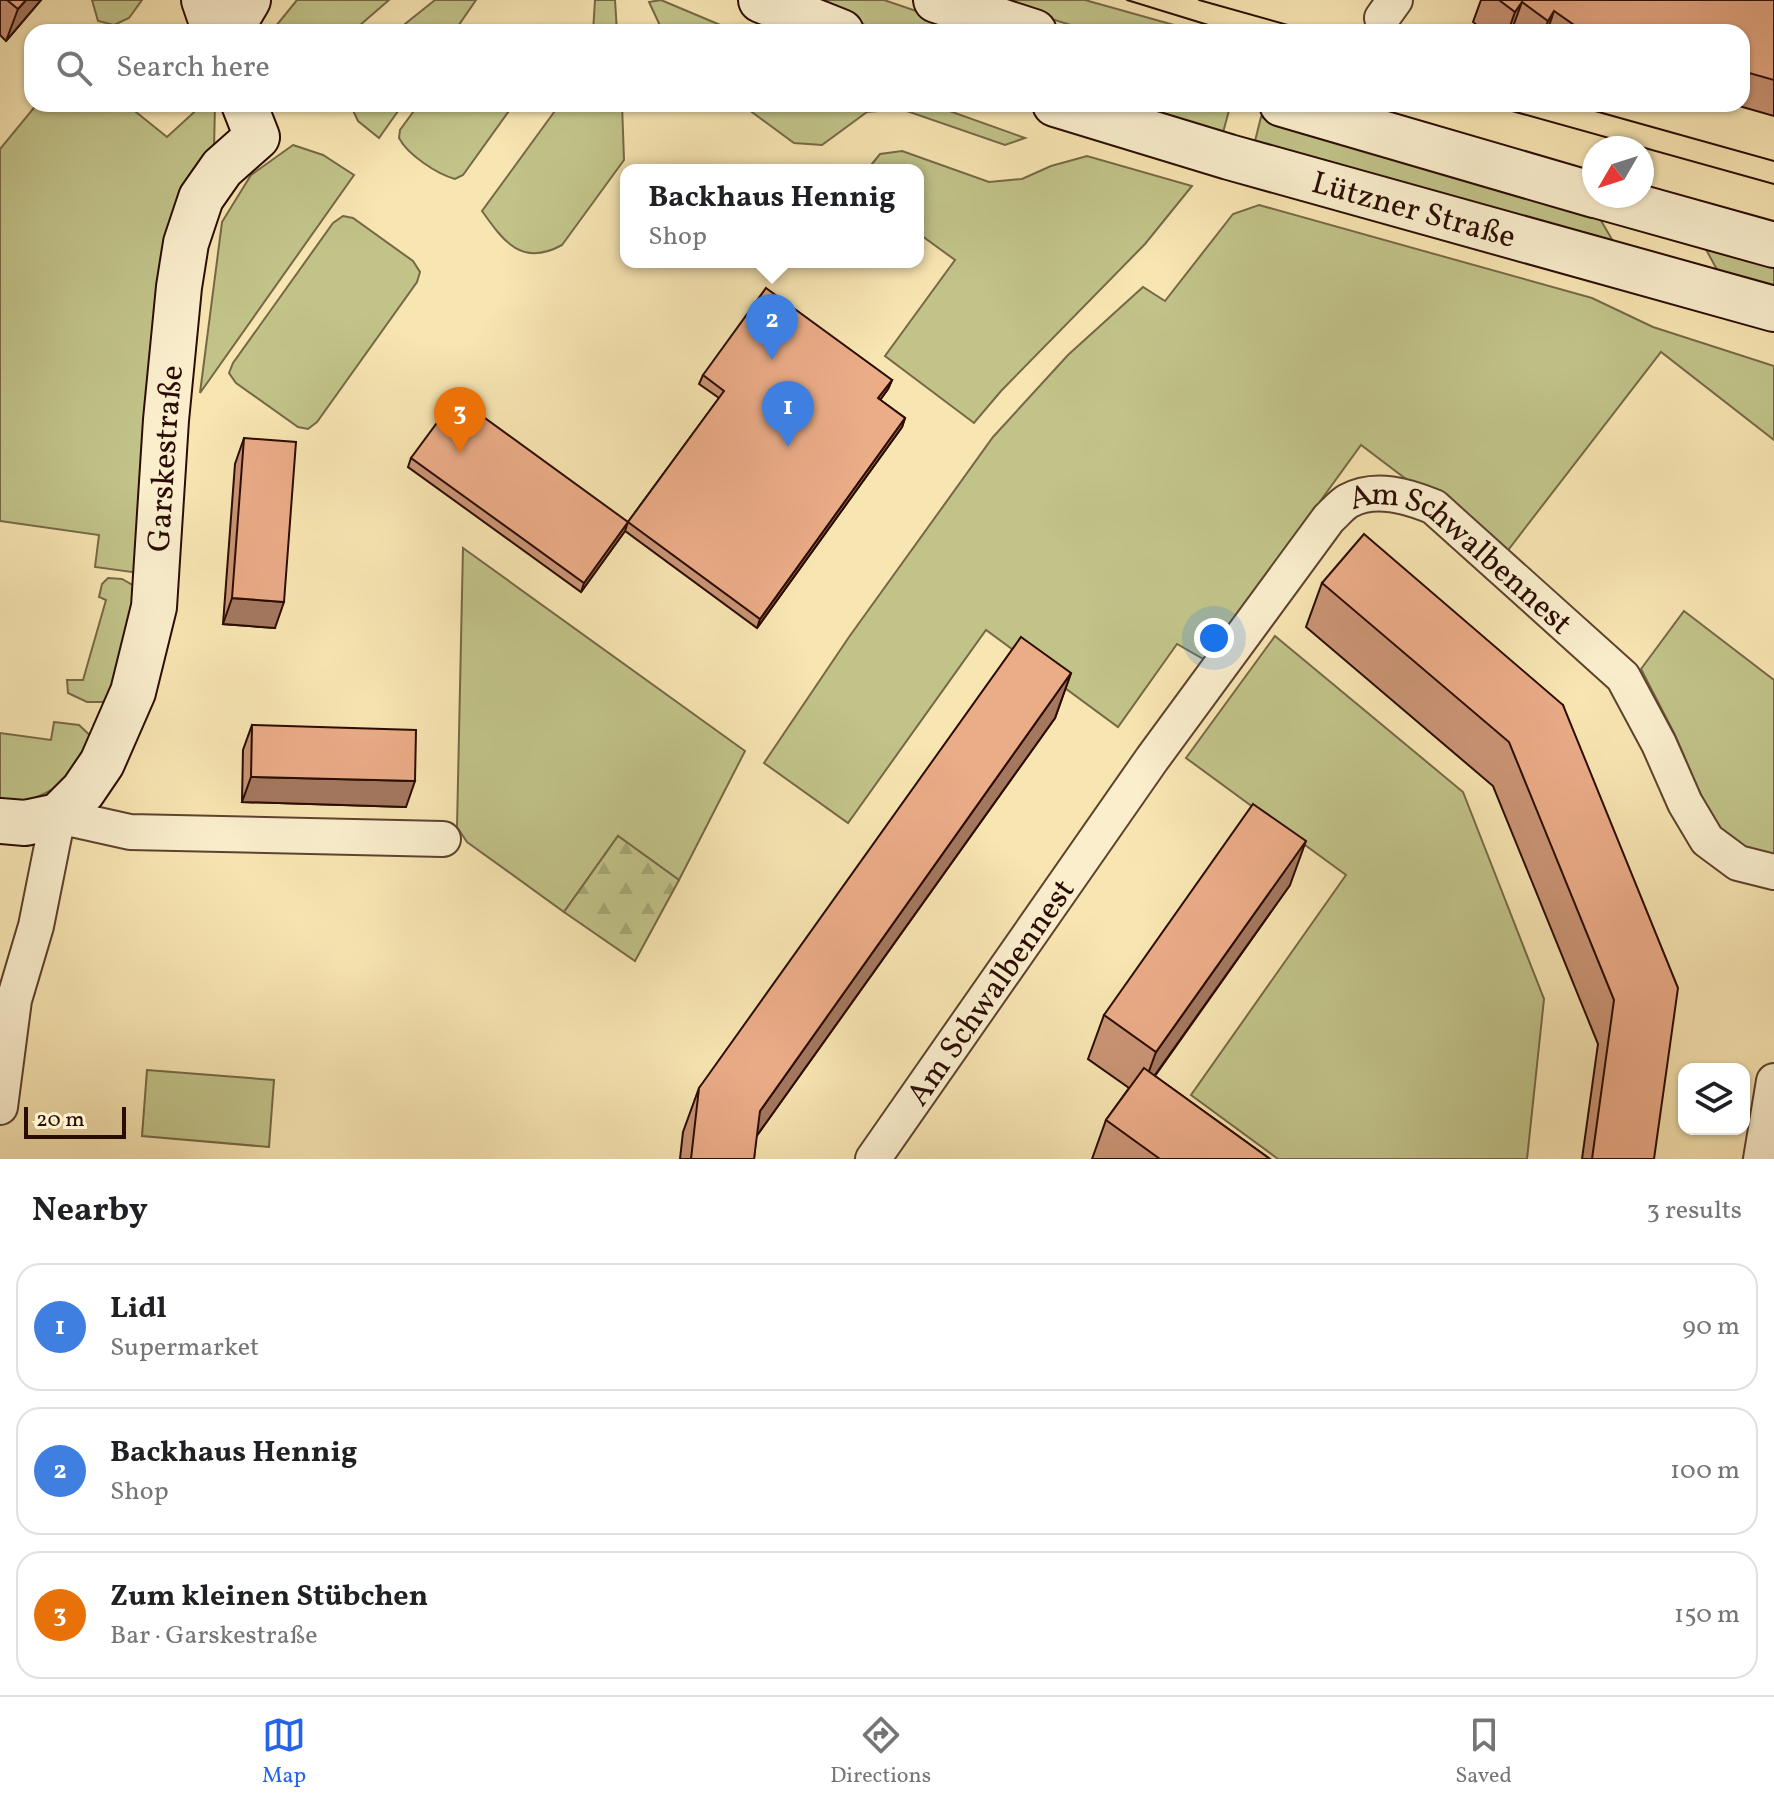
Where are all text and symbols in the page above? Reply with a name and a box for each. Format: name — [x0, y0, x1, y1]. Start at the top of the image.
search box — [24, 24, 1750, 112]
icon: search — [52, 46, 96, 90]
text: Search here — [116, 47, 270, 89]
north arrow — [1582, 136, 1654, 208]
street label: Lützner Straße — [1306, 162, 1520, 261]
popup — [620, 164, 924, 268]
text: Backhaus Hennig — [648, 177, 896, 219]
text: Shop — [648, 219, 707, 255]
pin: 2 — [746, 294, 798, 360]
street label: Garskestraße — [139, 363, 196, 553]
pin: 1 — [762, 381, 814, 447]
pin: 3 — [434, 387, 486, 453]
street label: Am Schwalbennest — [1344, 474, 1581, 646]
your location — [1194, 618, 1234, 658]
street label: Am Schwalbennest — [898, 871, 1087, 1116]
map controls — [1678, 1063, 1750, 1135]
button: layers — [1678, 1063, 1750, 1135]
scale bar — [24, 1103, 126, 1139]
text: 20 m — [36, 1105, 85, 1136]
text: Nearby — [32, 1188, 148, 1235]
text: 3 results — [1646, 1193, 1742, 1229]
text: Lidl — [110, 1288, 167, 1330]
text: 1 — [55, 1309, 65, 1345]
text: 90 m — [1682, 1309, 1740, 1345]
text: Supermarket — [110, 1330, 259, 1366]
text: Backhaus Hennig — [110, 1432, 358, 1474]
text: 2 — [53, 1453, 67, 1489]
text: 100 m — [1670, 1453, 1740, 1489]
text: Shop — [110, 1474, 169, 1510]
text: Zum kleinen Stübchen — [110, 1576, 428, 1618]
text: 3 — [53, 1597, 67, 1633]
text: 150 m — [1674, 1597, 1740, 1633]
text: Bar · Garskestraße — [110, 1618, 318, 1654]
tab: Map — [262, 1713, 306, 1792]
tab: Directions — [830, 1713, 931, 1792]
tab: Saved — [1455, 1713, 1512, 1792]

